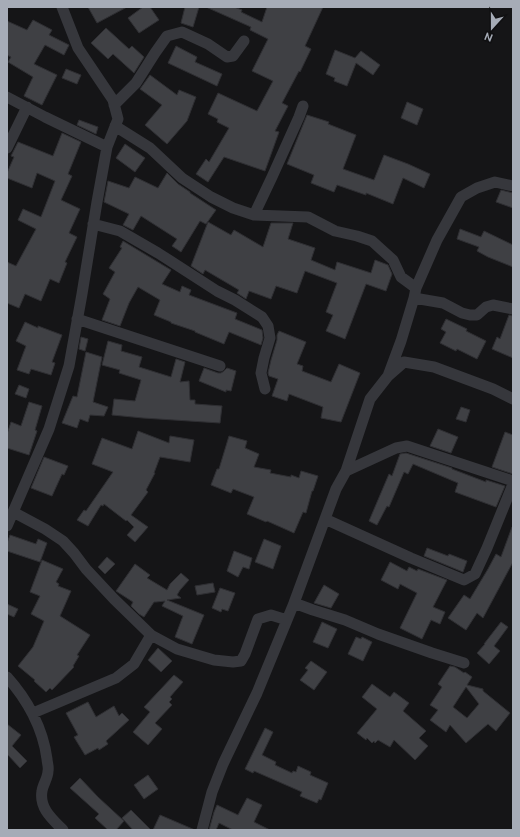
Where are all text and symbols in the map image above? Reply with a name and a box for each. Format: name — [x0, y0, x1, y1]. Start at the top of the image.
north arrow — [472, 8, 512, 48]
text: N — [482, 30, 494, 44]

